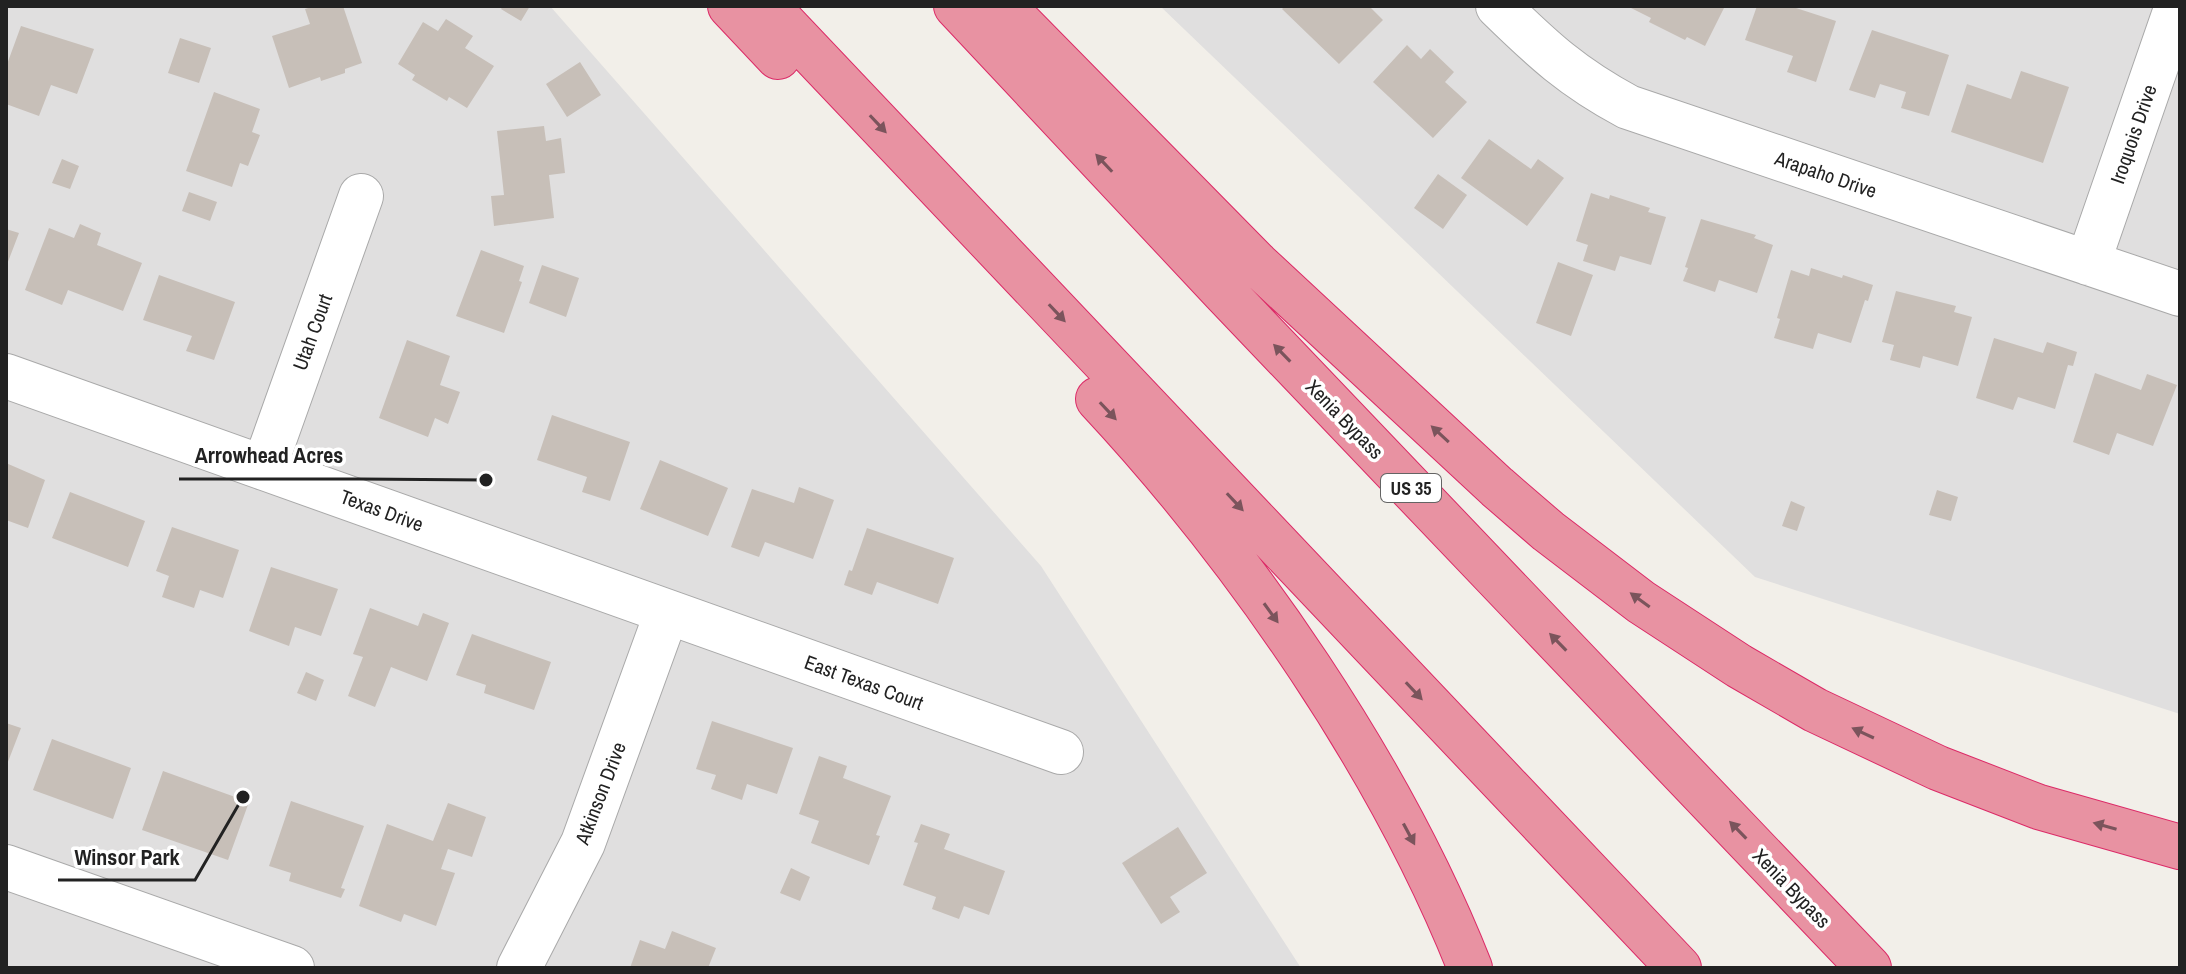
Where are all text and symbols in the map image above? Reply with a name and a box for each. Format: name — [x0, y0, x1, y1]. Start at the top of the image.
street label: Iroquois Drive — [2103, 81, 2163, 187]
one-way arrow — [869, 114, 887, 133]
street label: Arapaho Drive — [1771, 144, 1880, 204]
one-way arrow — [1095, 154, 1113, 173]
street label: Utah Court — [286, 290, 338, 374]
one-way arrow — [1047, 303, 1065, 322]
one-way arrow — [1273, 344, 1292, 363]
street label: Xenia Bypass — [1300, 373, 1390, 465]
one-way arrow — [1099, 401, 1117, 420]
one-way arrow — [1431, 426, 1450, 444]
callout: Arrowhead Acres — [179, 433, 360, 479]
text: Arrowhead Acres — [195, 440, 343, 470]
road number: US 35 — [1381, 474, 1441, 502]
street label: Texas Drive — [337, 483, 427, 537]
one-way arrow — [1226, 492, 1244, 511]
one-way arrow — [1629, 593, 1650, 608]
one-way arrow — [1263, 603, 1278, 624]
one-way arrow — [1549, 633, 1568, 652]
street label: East Texas Court — [801, 648, 928, 716]
one-way arrow — [1404, 681, 1422, 700]
one-way arrow — [1851, 726, 1874, 740]
street label: Atkinson Drive — [568, 738, 632, 849]
one-way arrow — [2093, 819, 2117, 832]
one-way arrow — [1729, 821, 1747, 840]
one-way arrow — [1402, 822, 1415, 845]
callout: Winsor Park — [58, 834, 195, 880]
text: Winsor Park — [74, 842, 181, 872]
street label: Xenia Bypass — [1747, 842, 1837, 934]

